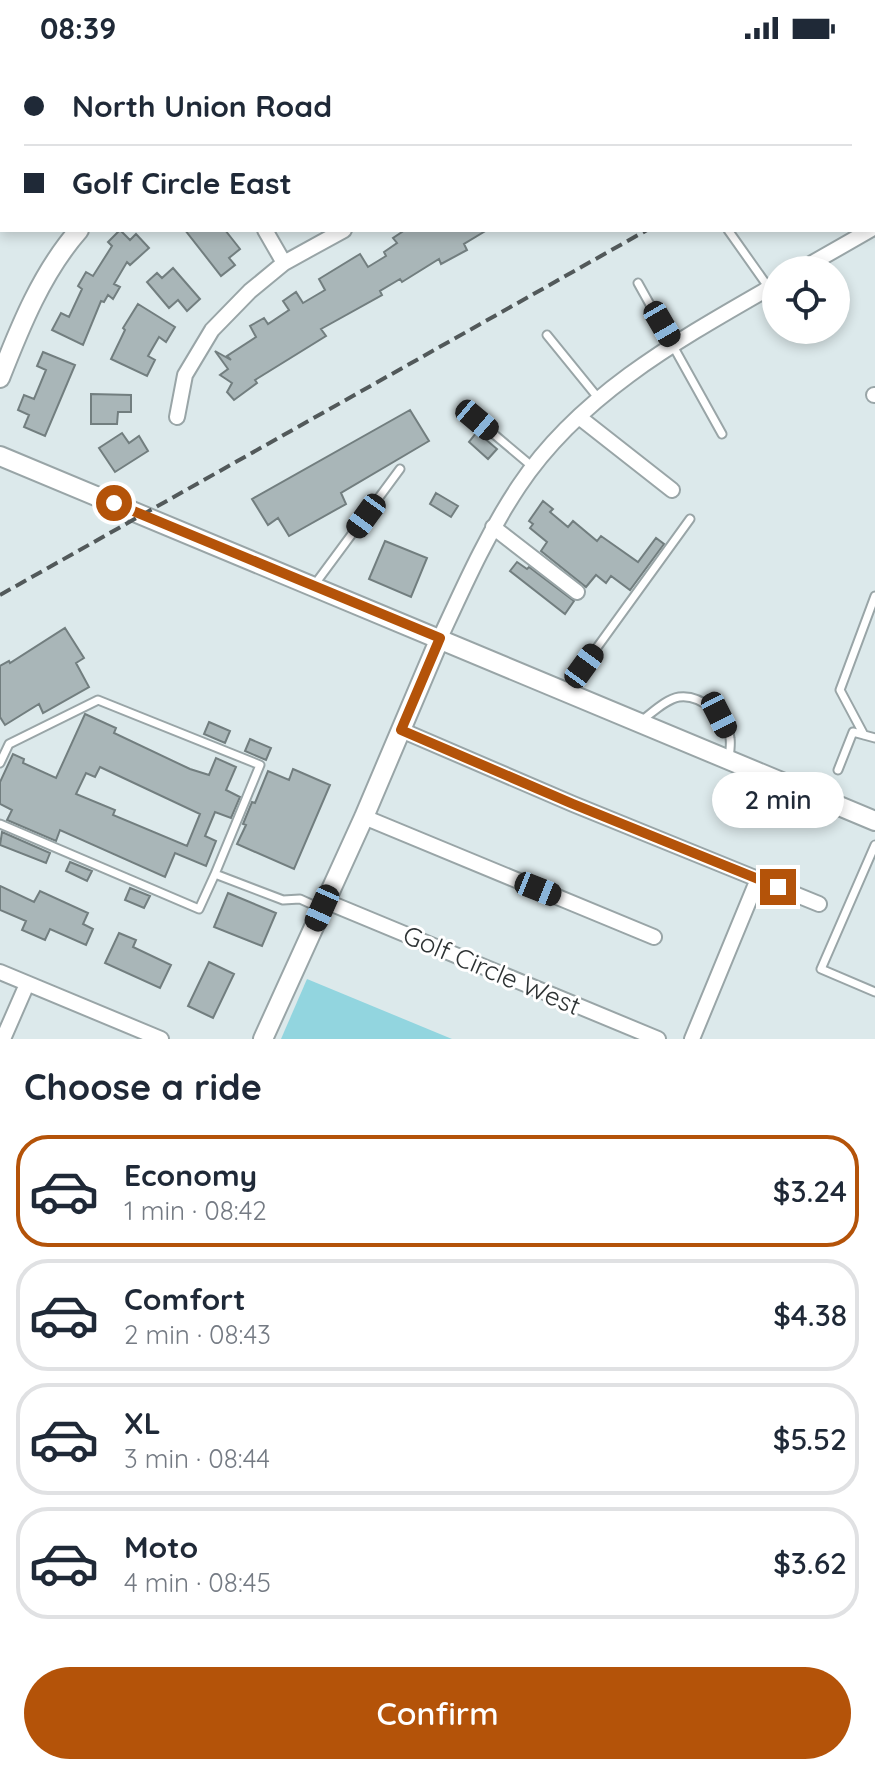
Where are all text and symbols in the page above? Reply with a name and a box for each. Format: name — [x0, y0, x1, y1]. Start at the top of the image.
text: 08:39 — [40, 9, 116, 47]
text: North Union Road — [72, 87, 332, 125]
text: Golf Circle East — [72, 164, 292, 202]
map controls — [762, 256, 850, 344]
button: locate — [762, 256, 850, 344]
car — [640, 297, 684, 351]
car — [451, 395, 503, 445]
route start — [96, 485, 132, 521]
car — [342, 490, 390, 542]
car — [560, 640, 608, 692]
car — [697, 688, 741, 742]
callout: 2 min — [712, 771, 844, 827]
text: 2 min — [744, 783, 812, 816]
car — [511, 869, 565, 909]
route end — [760, 869, 796, 905]
car — [301, 881, 343, 935]
street label: Golf Circle West — [398, 918, 586, 1022]
text: Choose a ride — [24, 1064, 262, 1109]
icon: car — [28, 1155, 100, 1227]
text: Economy — [124, 1156, 257, 1194]
text: $3.24 — [773, 1172, 847, 1210]
text: 1 min · 08:42 — [124, 1194, 267, 1227]
icon: car — [28, 1279, 100, 1351]
text: Comfort — [124, 1280, 245, 1318]
text: $4.38 — [773, 1296, 847, 1334]
text: 2 min · 08:43 — [124, 1318, 271, 1351]
icon: car — [28, 1403, 100, 1475]
text: XL — [124, 1404, 161, 1442]
text: $5.52 — [773, 1420, 847, 1458]
text: 3 min · 08:44 — [124, 1442, 270, 1475]
icon: car — [28, 1527, 100, 1599]
text: Moto — [124, 1528, 198, 1566]
text: $3.62 — [773, 1544, 847, 1582]
text: 4 min · 08:45 — [124, 1566, 271, 1599]
button: Confirm — [24, 1667, 851, 1759]

